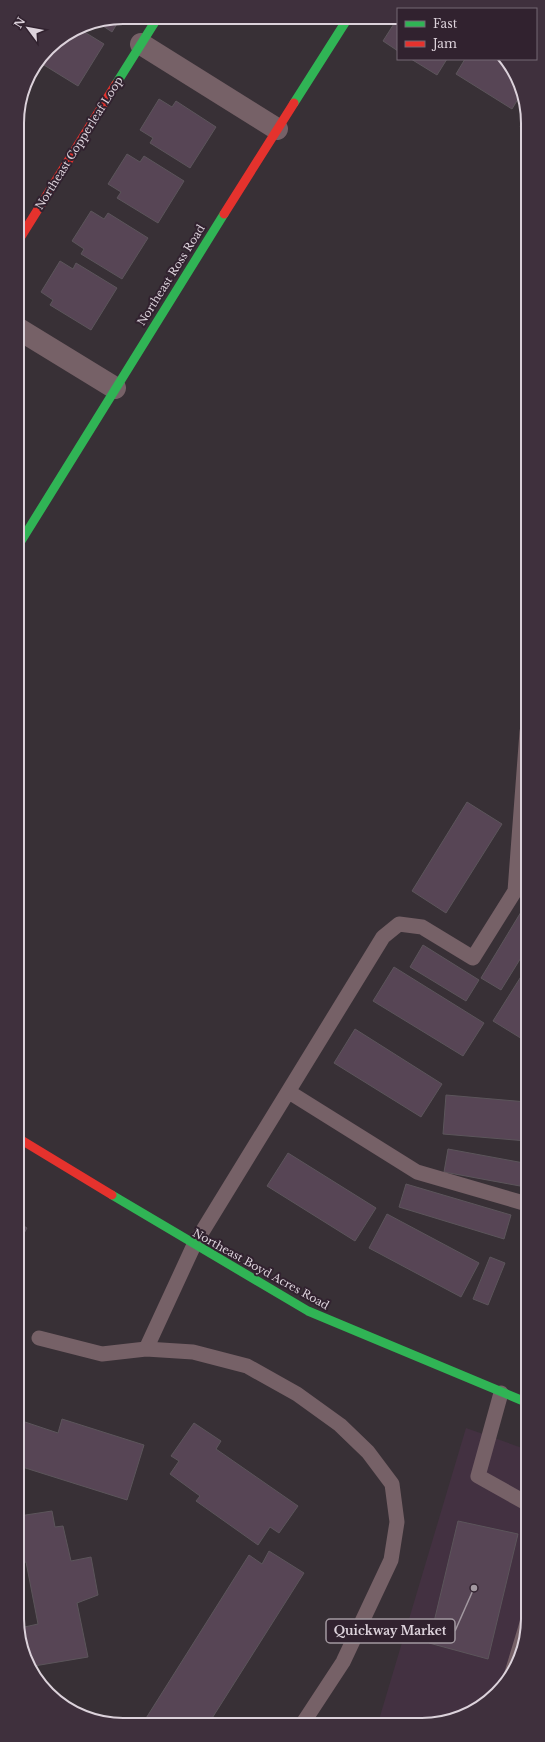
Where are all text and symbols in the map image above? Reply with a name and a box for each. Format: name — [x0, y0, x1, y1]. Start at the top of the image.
north arrow — [8, 8, 48, 48]
legend — [397, 8, 537, 60]
text: N — [11, 14, 29, 31]
text: Fast — [433, 16, 458, 31]
text: Jam — [431, 36, 457, 51]
street label: Northeast Copperleaf Loop — [32, 74, 126, 212]
street label: Northeast Ross Road — [134, 221, 208, 328]
street label: Northeast Boyd Acres Road — [190, 1226, 332, 1313]
callout: Quickway Market — [326, 1619, 455, 1643]
text: Quickway Market — [334, 1623, 447, 1638]

